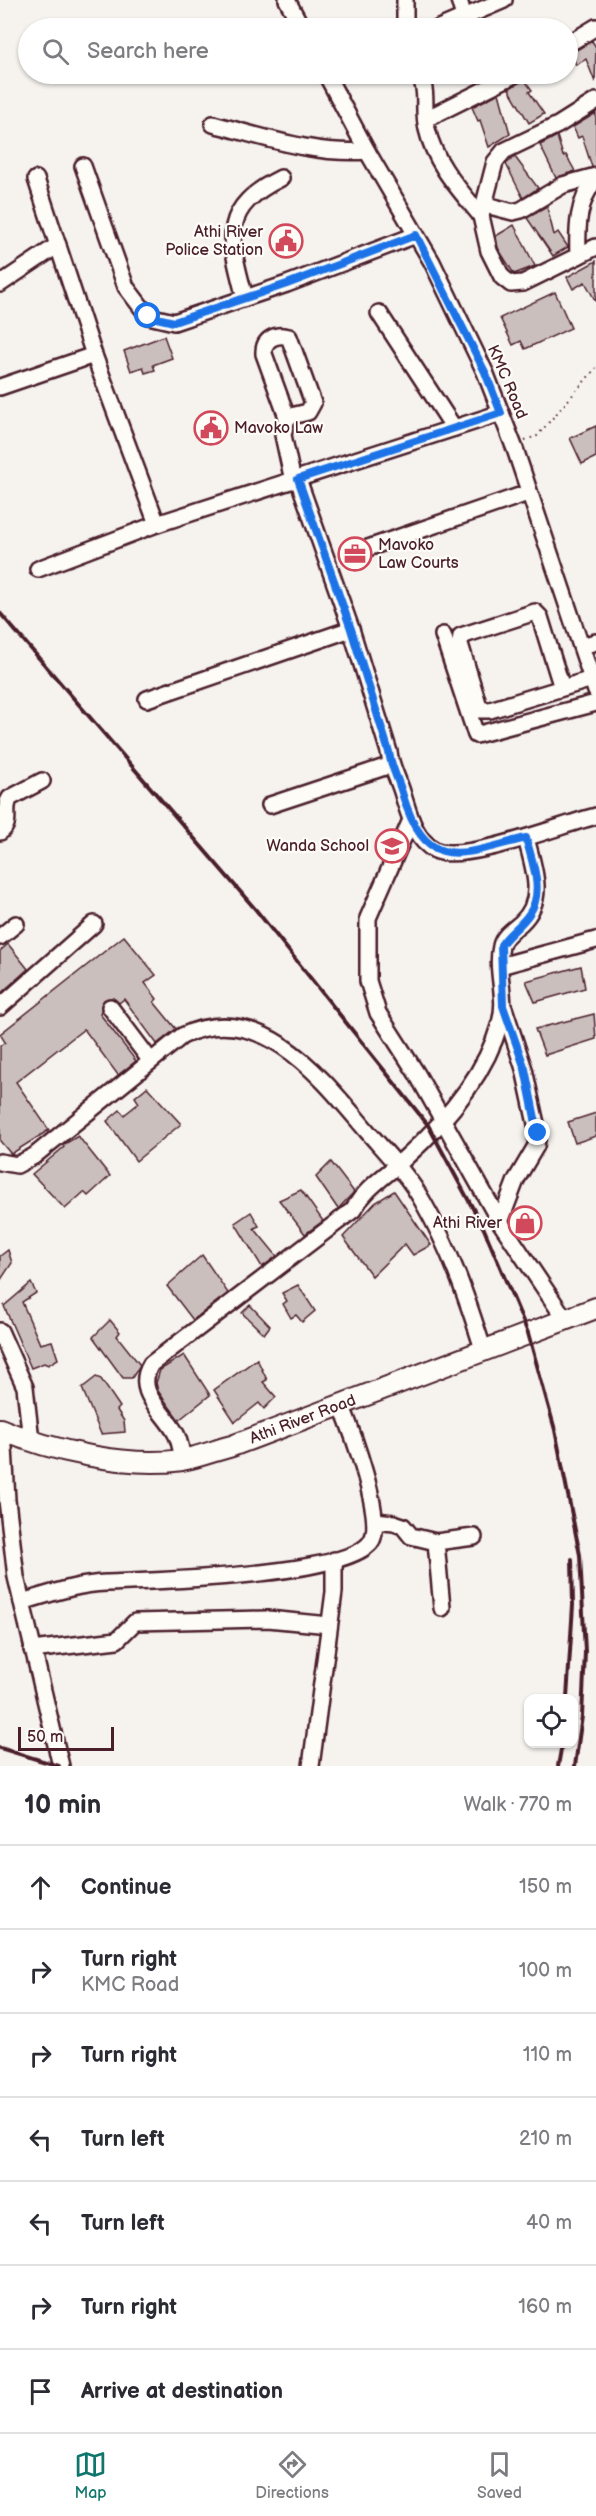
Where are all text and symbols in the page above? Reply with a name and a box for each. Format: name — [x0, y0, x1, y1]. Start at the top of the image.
search box — [18, 18, 578, 84]
icon: search — [39, 35, 72, 68]
text: Search here — [87, 38, 209, 65]
place label: Athi River Police Station — [165, 223, 263, 260]
public building icon: Athi River Police Station — [268, 223, 304, 259]
route start — [134, 302, 160, 328]
street label: KMC Road — [483, 342, 531, 422]
public building icon: Mavoko Law — [193, 410, 229, 446]
place label: Mavoko Law — [234, 419, 323, 438]
office icon: Mavoko Law Courts — [337, 536, 373, 572]
place label: Mavoko Law Courts — [378, 536, 459, 573]
school or university icon: Wanda School — [374, 828, 410, 864]
place label: Wanda School — [266, 837, 369, 856]
route end — [524, 1119, 550, 1145]
shop icon: Athi River — [507, 1205, 543, 1241]
place label: Athi River — [433, 1214, 502, 1233]
street label: Athi River Road — [247, 1390, 358, 1448]
map controls — [524, 1694, 578, 1748]
button: locate — [524, 1694, 578, 1748]
scale bar — [18, 1724, 114, 1752]
text: 50 m — [27, 1728, 63, 1747]
text: 10 min — [24, 1790, 101, 1821]
text: Walk · 770 m — [463, 1793, 572, 1817]
icon: ahead — [24, 1871, 57, 1904]
text: Continue — [81, 1874, 171, 1901]
text: 150 m — [519, 1875, 572, 1899]
text: Turn right — [81, 1946, 177, 1973]
icon: right — [24, 1955, 57, 1988]
text: 100 m — [519, 1959, 572, 1983]
text: KMC Road — [81, 1973, 179, 1997]
icon: right — [24, 2039, 57, 2072]
text: Turn right — [81, 2042, 177, 2069]
text: 110 m — [523, 2043, 572, 2067]
icon: left — [24, 2123, 57, 2156]
text: Turn left — [81, 2126, 165, 2153]
text: 210 m — [519, 2127, 572, 2151]
icon: left — [24, 2207, 57, 2240]
text: Turn left — [81, 2210, 165, 2237]
text: 40 m — [526, 2211, 572, 2235]
icon: right — [24, 2291, 57, 2324]
text: Turn right — [81, 2294, 177, 2321]
text: 160 m — [518, 2295, 572, 2319]
icon: arrive — [24, 2375, 57, 2408]
text: Arrive at destination — [81, 2378, 283, 2405]
tab: Map — [74, 2448, 107, 2503]
tab: Directions — [255, 2448, 329, 2503]
tab: Saved — [477, 2448, 522, 2503]

